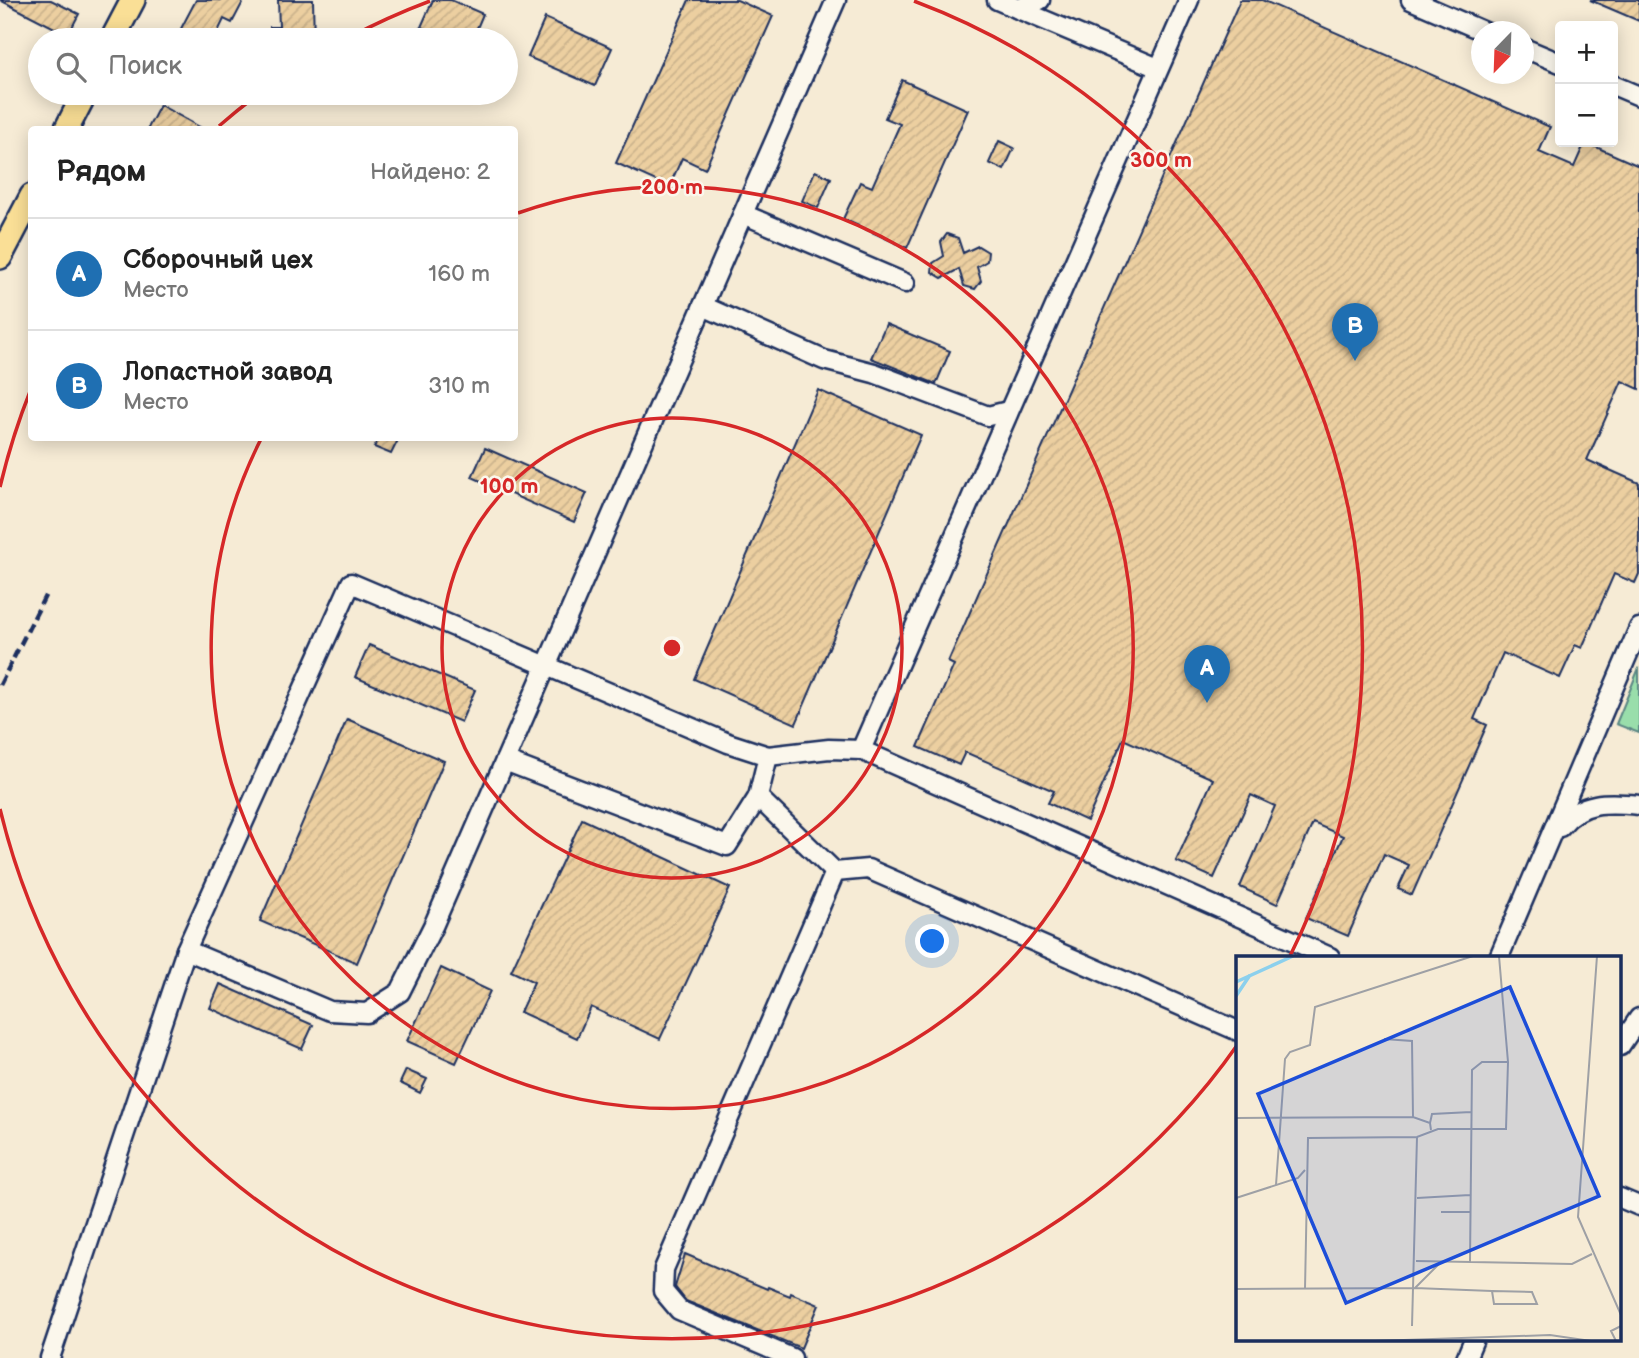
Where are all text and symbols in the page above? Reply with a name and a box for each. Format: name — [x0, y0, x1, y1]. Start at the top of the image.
north arrow — [1471, 21, 1534, 84]
map controls — [1555, 21, 1618, 147]
button: + — [1555, 21, 1618, 84]
search box — [28, 28, 518, 105]
icon: search — [52, 48, 90, 86]
text: Поиск — [108, 51, 182, 82]
button: − — [1555, 84, 1618, 147]
text: 300 m — [1130, 148, 1192, 173]
text: Рядом — [56, 154, 146, 190]
text: Найдено: 2 — [370, 158, 490, 186]
text: 200 m — [641, 175, 703, 200]
text: Сборочный цех — [123, 245, 313, 276]
text: A — [72, 260, 86, 288]
text: 160 m — [428, 260, 490, 288]
text: Место — [123, 276, 189, 304]
pin: B — [1332, 303, 1378, 361]
text: Лопастной завод — [123, 357, 332, 388]
text: B — [71, 372, 87, 400]
text: 310 m — [428, 372, 490, 400]
text: Место — [123, 388, 189, 416]
text: 100 m — [480, 474, 538, 499]
centre of rings — [660, 636, 684, 660]
pin: A — [1184, 645, 1230, 703]
your location — [915, 924, 949, 958]
inset map — [1236, 956, 1622, 1340]

